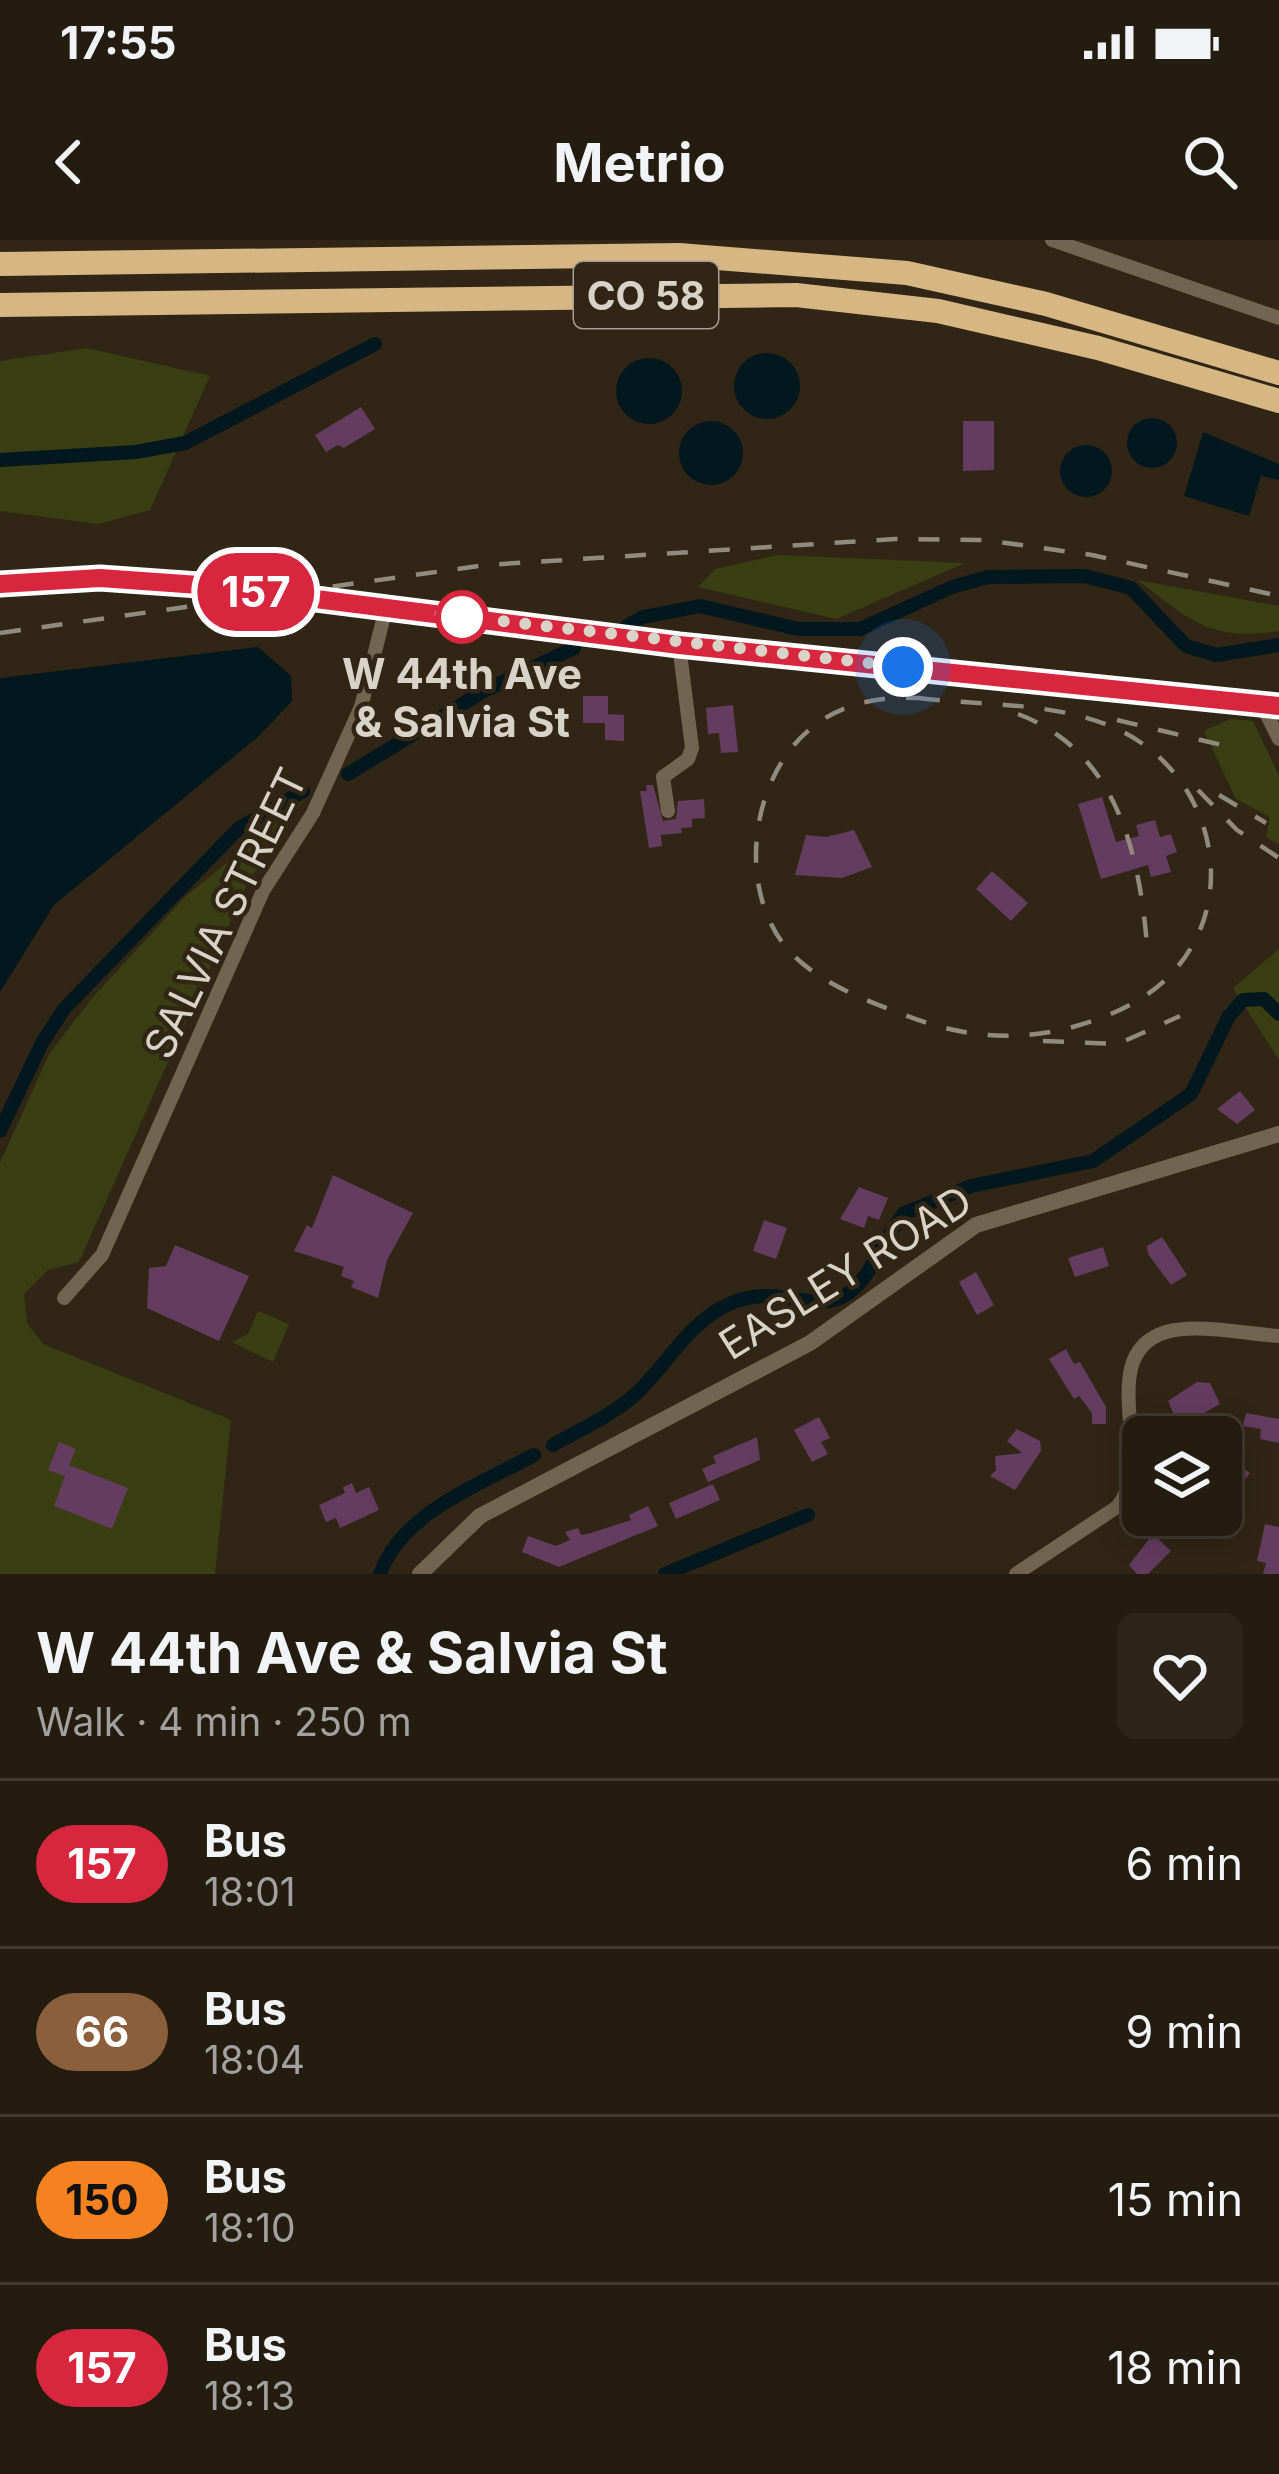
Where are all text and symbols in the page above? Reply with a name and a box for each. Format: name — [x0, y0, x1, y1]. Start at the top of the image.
text: 17:55 — [60, 15, 177, 70]
icon: back — [36, 129, 102, 195]
icon: search — [1177, 129, 1243, 195]
text: Metrio — [553, 130, 726, 195]
road number: CO 58 — [574, 262, 718, 328]
line badge: 157 — [187, 553, 325, 631]
text: 157 — [221, 566, 291, 617]
marker: W 44th Ave & Salvia St — [437, 592, 487, 642]
your location — [873, 637, 933, 697]
place label: W 44th Ave & Salvia St — [342, 648, 582, 747]
street label: SALVIA STREET — [133, 760, 317, 1066]
street label: EASLEY ROAD — [710, 1174, 980, 1370]
map controls — [1122, 1416, 1242, 1536]
button: layers — [1122, 1416, 1242, 1536]
button: heart — [1117, 1613, 1243, 1739]
text: W 44th Ave & Salvia St — [36, 1618, 668, 1687]
text: Walk · 4 min · 250 m — [36, 1698, 412, 1745]
text: Bus — [204, 1813, 287, 1868]
text: 6 min — [1126, 1836, 1243, 1891]
text: 157 — [67, 1838, 137, 1889]
text: 18:01 — [204, 1868, 296, 1915]
text: Bus — [204, 1981, 287, 2036]
text: 9 min — [1126, 2004, 1243, 2059]
text: 66 — [75, 2006, 129, 2057]
text: 18:04 — [204, 2036, 305, 2083]
text: Bus — [204, 2149, 287, 2204]
text: 15 min — [1108, 2172, 1243, 2227]
text: 150 — [65, 2174, 139, 2225]
text: 18:10 — [204, 2204, 296, 2251]
text: Bus — [204, 2317, 287, 2372]
text: 18 min — [1107, 2340, 1243, 2395]
text: 157 — [67, 2342, 137, 2393]
text: 18:13 — [204, 2372, 295, 2419]

